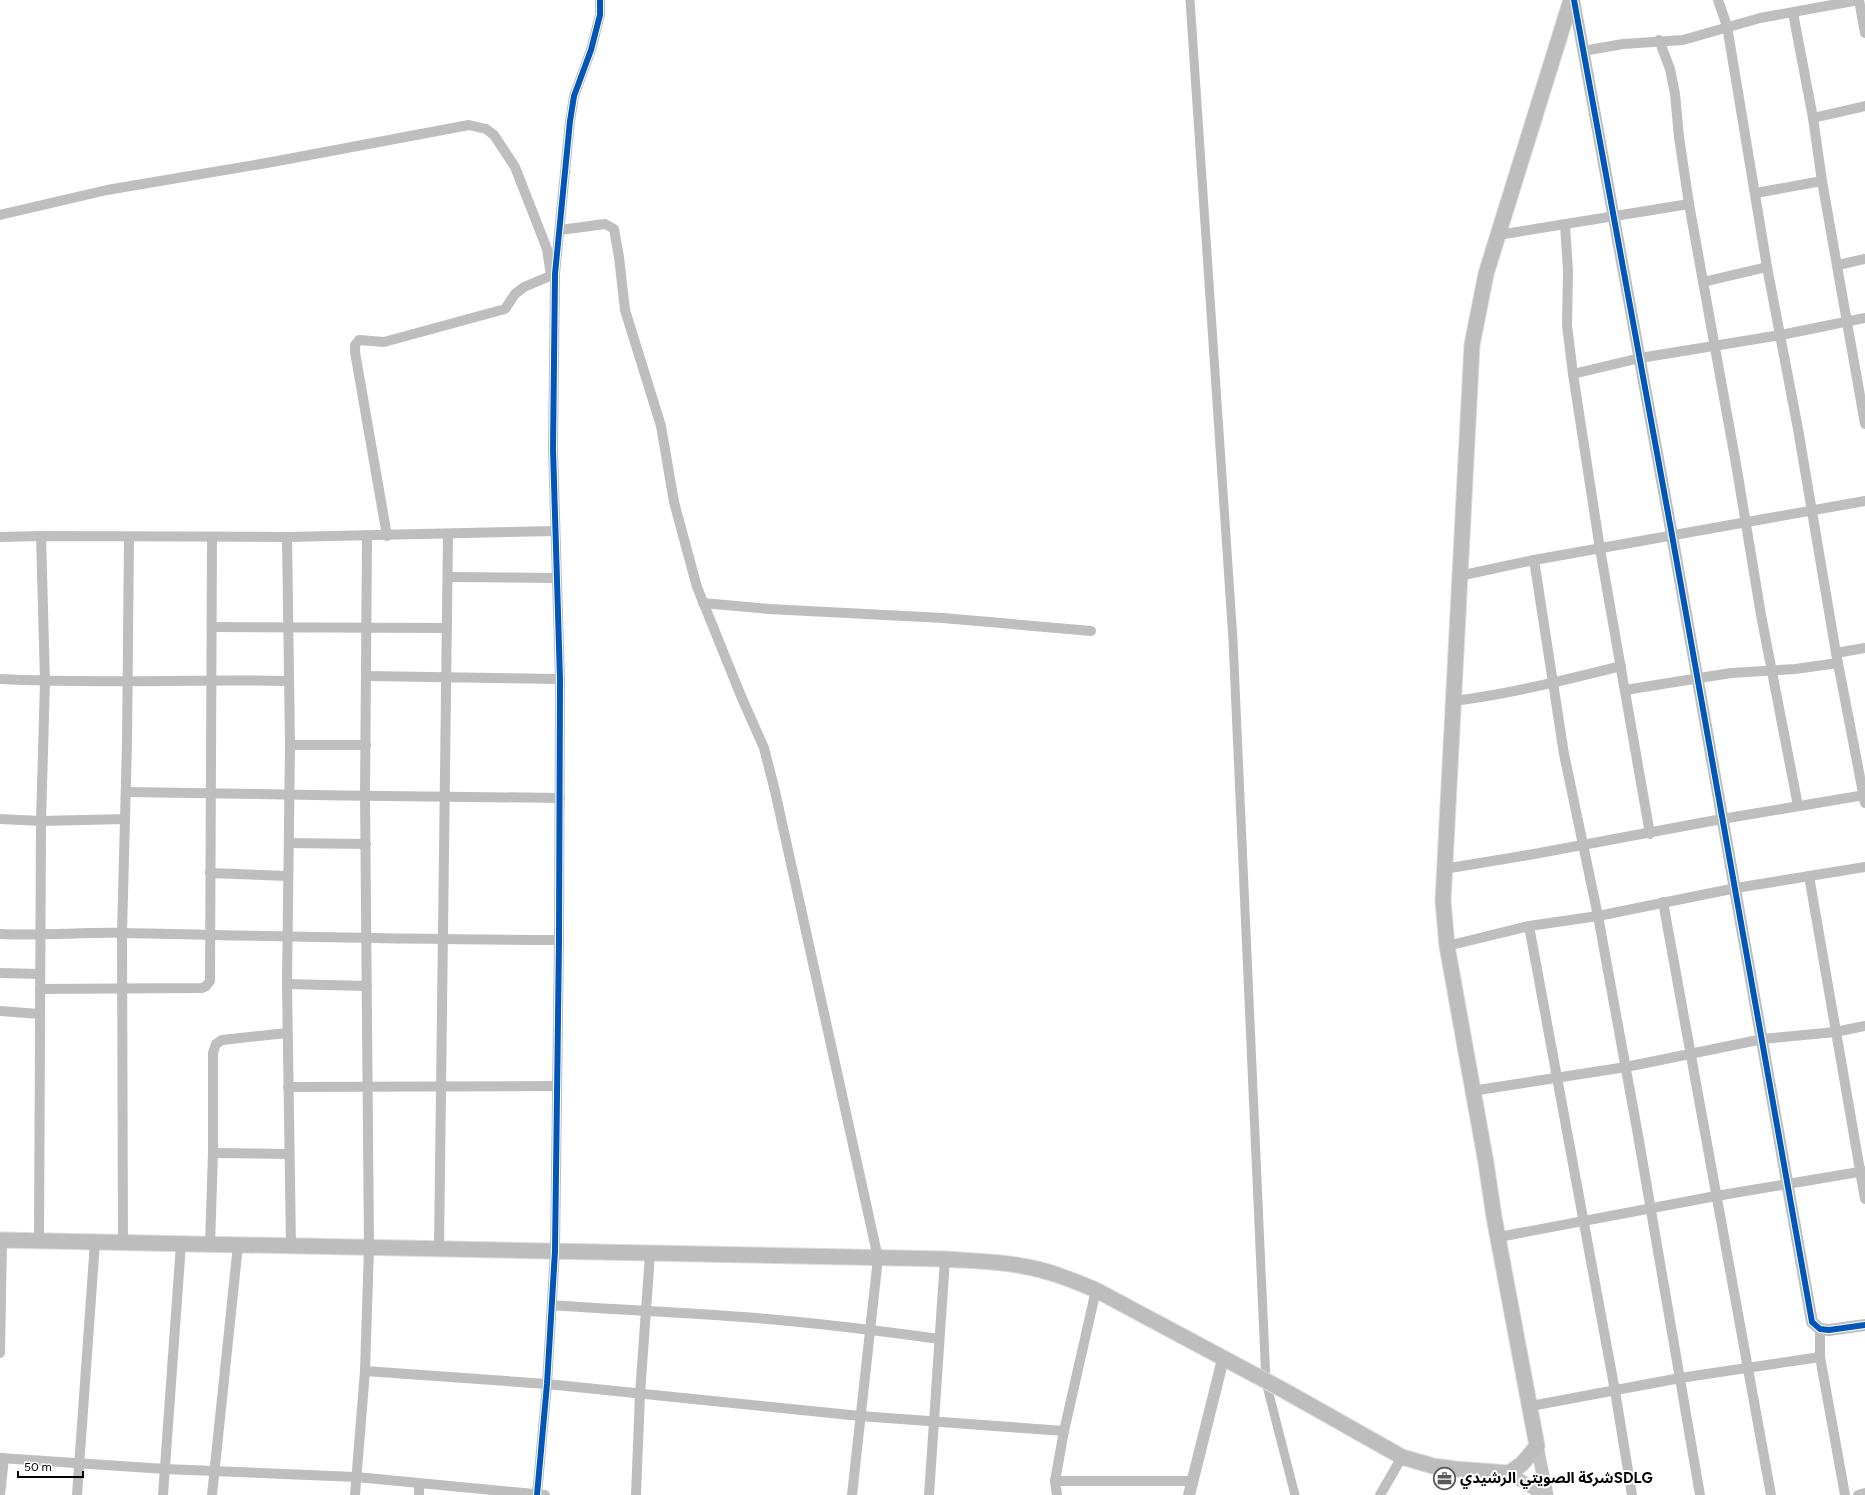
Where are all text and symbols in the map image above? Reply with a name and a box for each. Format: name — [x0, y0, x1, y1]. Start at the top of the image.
scale bar — [18, 1453, 83, 1479]
text: 50 m — [24, 1460, 52, 1474]
office icon: شركة الصويتي الرشيديSDLG — [1432, 1465, 1458, 1491]
place label: شركة الصويتي الرشيديSDLG — [1460, 1469, 1653, 1489]

